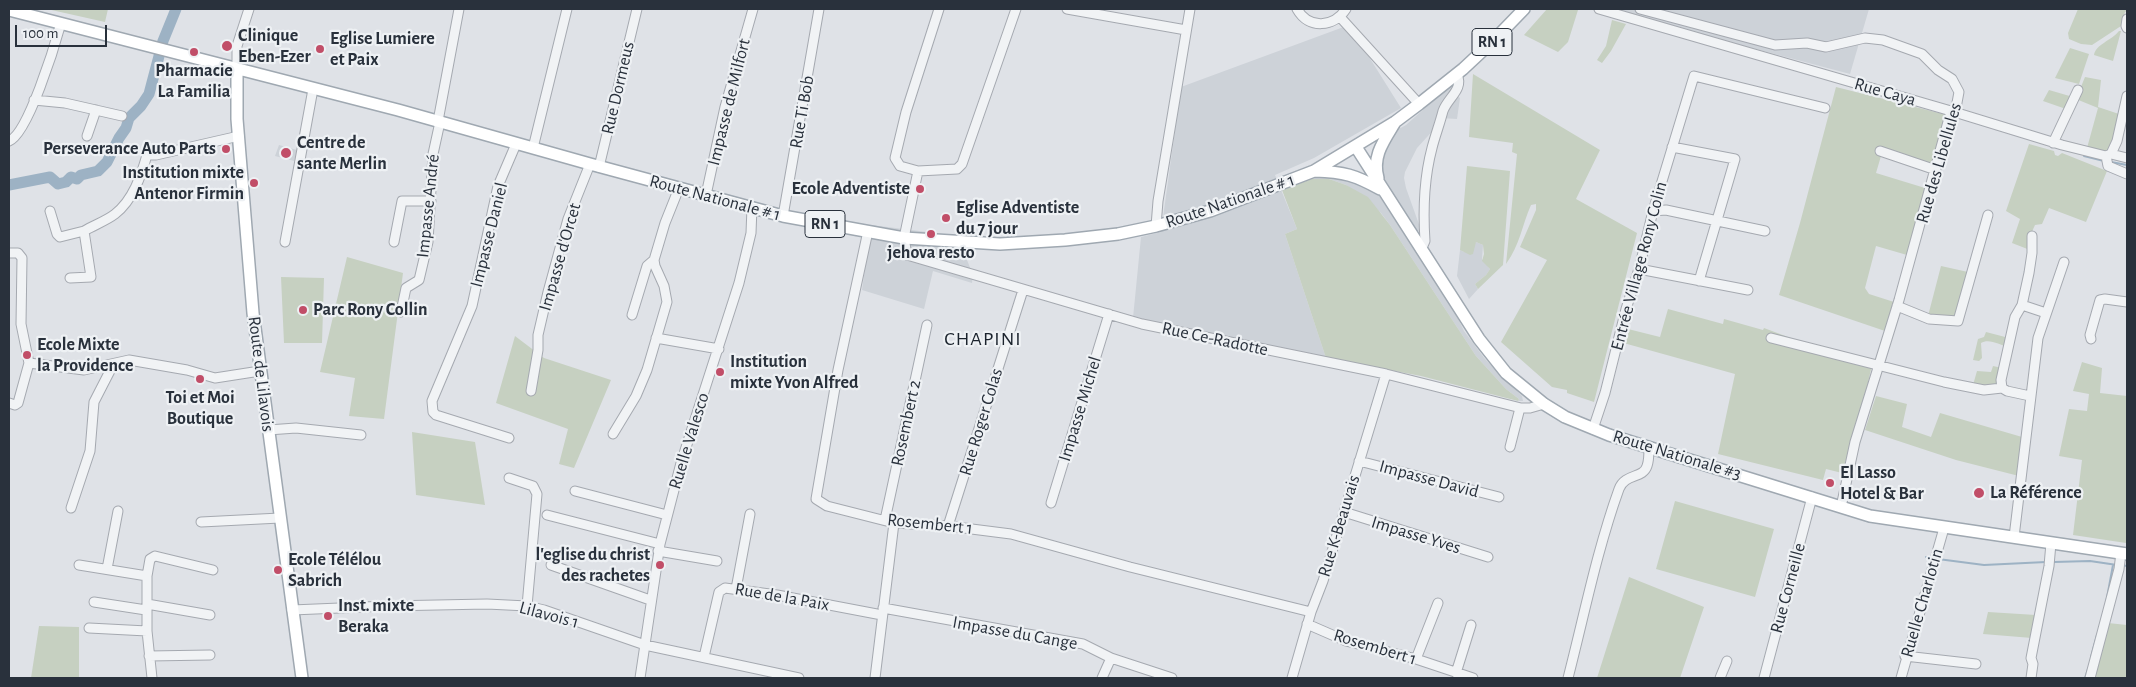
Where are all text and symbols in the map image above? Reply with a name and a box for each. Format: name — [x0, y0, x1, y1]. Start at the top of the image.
scale bar — [18, 15, 110, 47]
place label: Clinique Eben-Ezer — [238, 25, 311, 68]
text: 100 m — [23, 26, 58, 41]
place label: Eglise Lumiere et Paix — [330, 28, 435, 70]
road number: RN 1 — [1472, 28, 1512, 56]
street label: Impasse de Milfort — [703, 36, 755, 168]
marker: Clinique Eben-Ezer — [220, 39, 234, 53]
street label: Rue Dormeus — [597, 39, 639, 137]
marker: Eglise Lumiere et Paix — [314, 43, 326, 55]
marker: Pharmacie La Familia — [188, 46, 200, 58]
place label: Pharmacie La Familia — [155, 60, 233, 102]
street label: Rue Caya — [1852, 73, 1918, 111]
street label: Rue Ti Bob — [785, 74, 819, 150]
street label: Rue des Libellules — [1912, 100, 1966, 226]
place label: Centre de sante Merlin — [297, 132, 387, 174]
place label: Perseverance Auto Parts — [43, 138, 216, 160]
marker: Perseverance Auto Parts — [220, 143, 232, 155]
marker: Centre de sante Merlin — [279, 146, 293, 160]
street label: Impasse André — [412, 153, 444, 259]
place label: Institution mixte Antenor Firmin — [122, 162, 244, 204]
street label: Route Nationale # 1 — [1163, 169, 1297, 233]
street label: Route Nationale # 1 — [647, 170, 783, 226]
marker: Institution mixte Antenor Firmin — [248, 177, 260, 189]
place label: Ecole Adventiste — [791, 178, 910, 200]
street label: Entrée Village Rony Colin — [1606, 179, 1672, 353]
street label: Impasse Daniel — [466, 180, 512, 290]
marker: Ecole Adventiste — [914, 183, 926, 195]
place label: Eglise Adventiste du 7 jour — [956, 197, 1079, 240]
street label: Impasse d'Orcet — [534, 201, 586, 313]
road number: RN 1 — [805, 210, 845, 238]
marker: Eglise Adventiste du 7 jour — [940, 212, 952, 224]
marker: jehova resto — [925, 228, 937, 240]
place label: jehova resto — [887, 242, 975, 264]
place label: Parc Rony Collin — [313, 299, 427, 321]
marker: Parc Rony Collin — [297, 304, 309, 316]
street label: Route de Lilavois — [243, 315, 279, 433]
street label: Rue Ce-Radotte — [1160, 317, 1270, 361]
district label: CHAPINI — [943, 327, 1023, 351]
place label: Ecole Mixte la Providence — [37, 334, 133, 376]
marker: Ecole Mixte la Providence — [21, 349, 33, 361]
place label: Institution mixte Yvon Alfred — [730, 351, 859, 394]
street label: Impasse Michel — [1054, 354, 1106, 464]
marker: Institution mixte Yvon Alfred — [714, 366, 726, 378]
street label: Rue Roger Colas — [954, 366, 1008, 478]
marker: Toi et Moi Boutique — [194, 373, 206, 385]
street label: Rosembert 2 — [886, 378, 926, 468]
place label: Toi et Moi Boutique — [165, 387, 235, 429]
street label: Ruelle Valesco — [664, 390, 714, 492]
street label: Route Nationale #3 — [1610, 425, 1744, 485]
street label: Impasse David — [1377, 455, 1481, 503]
place label: El Lasso Hotel & Bar — [1840, 462, 1924, 504]
street label: Rue K-Beauvais — [1313, 472, 1365, 580]
marker: El Lasso Hotel & Bar — [1824, 477, 1836, 489]
place label: La Référence — [1990, 482, 2082, 504]
marker: La Référence — [1972, 486, 1986, 500]
street label: Rosembert 1 — [886, 509, 974, 539]
street label: Impasse Yves — [1369, 511, 1463, 559]
street label: Rue Corneille — [1766, 540, 1810, 636]
place label: l'eglise du christ des rachetes — [535, 544, 650, 586]
street label: Ruelle Charlotin — [1896, 546, 1948, 660]
place label: Ecole Télélou Sabrich — [288, 549, 381, 592]
marker: l'eglise du christ des rachetes — [654, 559, 666, 571]
marker: Ecole Télélou Sabrich — [272, 564, 284, 576]
street label: Rue de la Paix — [733, 578, 831, 616]
place label: Inst. mixte Beraka — [338, 595, 414, 638]
street label: Lilavois 1 — [517, 597, 581, 633]
marker: Inst. mixte Beraka — [322, 610, 334, 622]
street label: Impasse du Cange — [951, 611, 1079, 655]
street label: Rosembert 1 — [1331, 624, 1419, 670]

